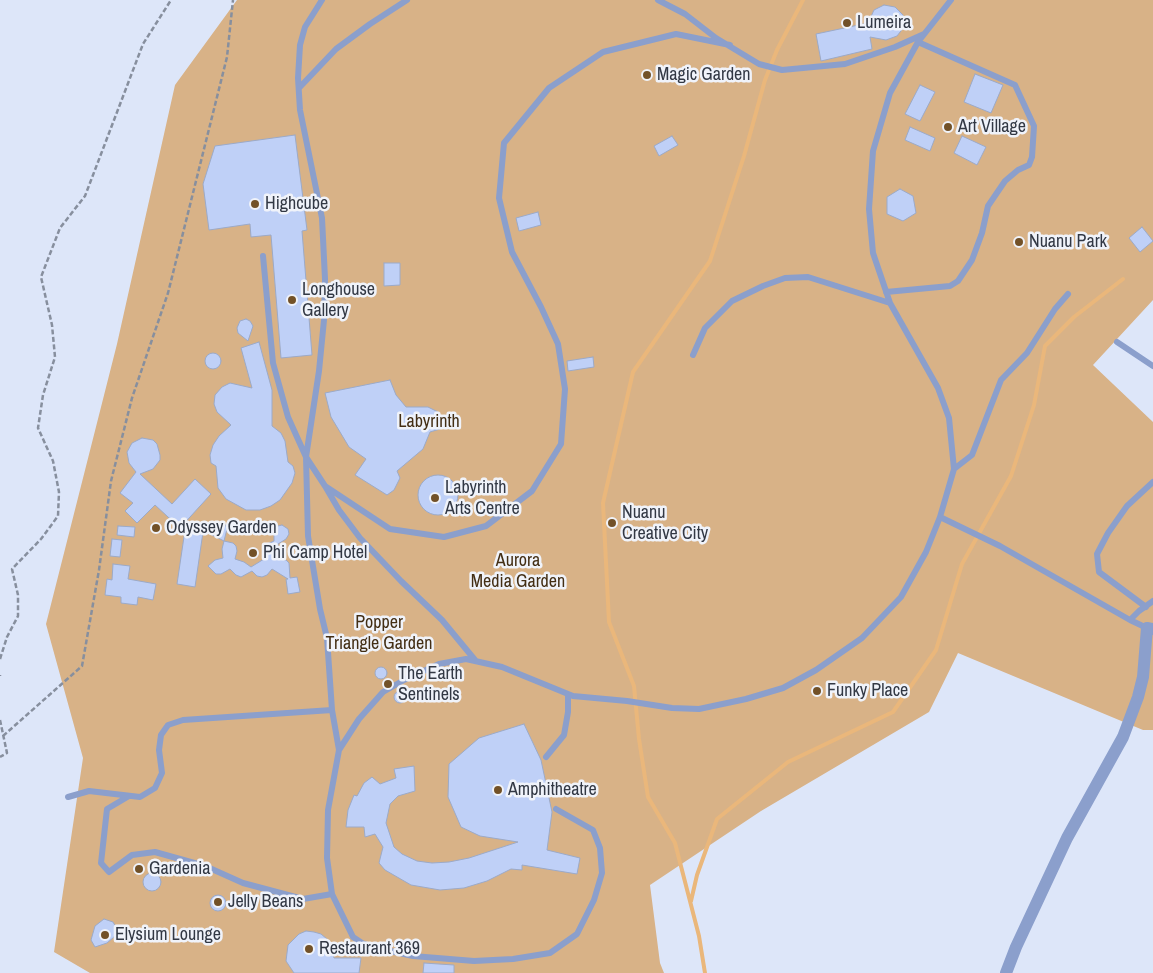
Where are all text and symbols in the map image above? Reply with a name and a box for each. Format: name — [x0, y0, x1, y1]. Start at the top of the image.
place label: Lumeira — [857, 12, 911, 34]
marker: Lumeira — [841, 17, 853, 29]
place label: Magic Garden — [657, 64, 751, 86]
marker: Magic Garden — [641, 69, 653, 81]
place label: Art Village — [958, 116, 1026, 138]
marker: Art Village — [942, 121, 954, 133]
place label: Highcube — [265, 193, 328, 215]
marker: Highcube — [249, 198, 261, 210]
place label: Nuanu Park — [1029, 231, 1107, 253]
marker: Nuanu Park — [1013, 236, 1025, 248]
place label: Longhouse Gallery — [302, 279, 375, 322]
marker: Longhouse Gallery — [286, 294, 298, 306]
park label: Labyrinth — [398, 411, 460, 433]
place label: Labyrinth Arts Centre — [445, 477, 520, 520]
marker: Labyrinth Arts Centre — [429, 492, 441, 504]
place label: Nuanu Creative City — [622, 502, 708, 544]
place label: Odyssey Garden — [166, 517, 277, 539]
marker: Nuanu Creative City — [606, 517, 618, 529]
marker: Odyssey Garden — [150, 522, 162, 534]
place label: Phi Camp Hotel — [263, 542, 367, 564]
marker: Phi Camp Hotel — [247, 547, 259, 559]
park label: Aurora Media Garden — [471, 550, 565, 592]
park label: Popper Triangle Garden — [326, 612, 432, 654]
place label: The Earth Sentinels — [398, 663, 463, 706]
marker: The Earth Sentinels — [382, 678, 394, 690]
place label: Funky Place — [827, 680, 908, 702]
marker: Funky Place — [811, 685, 823, 697]
place label: Amphitheatre — [508, 779, 597, 801]
marker: Amphitheatre — [492, 784, 504, 796]
place label: Gardenia — [149, 858, 211, 880]
marker: Gardenia — [133, 863, 145, 875]
place label: Jelly Beans — [228, 891, 303, 913]
marker: Jelly Beans — [212, 896, 224, 908]
place label: Elysium Lounge — [115, 924, 221, 946]
marker: Elysium Lounge — [99, 929, 111, 941]
place label: Restaurant 369 — [319, 938, 420, 960]
marker: Restaurant 369 — [303, 943, 315, 955]

